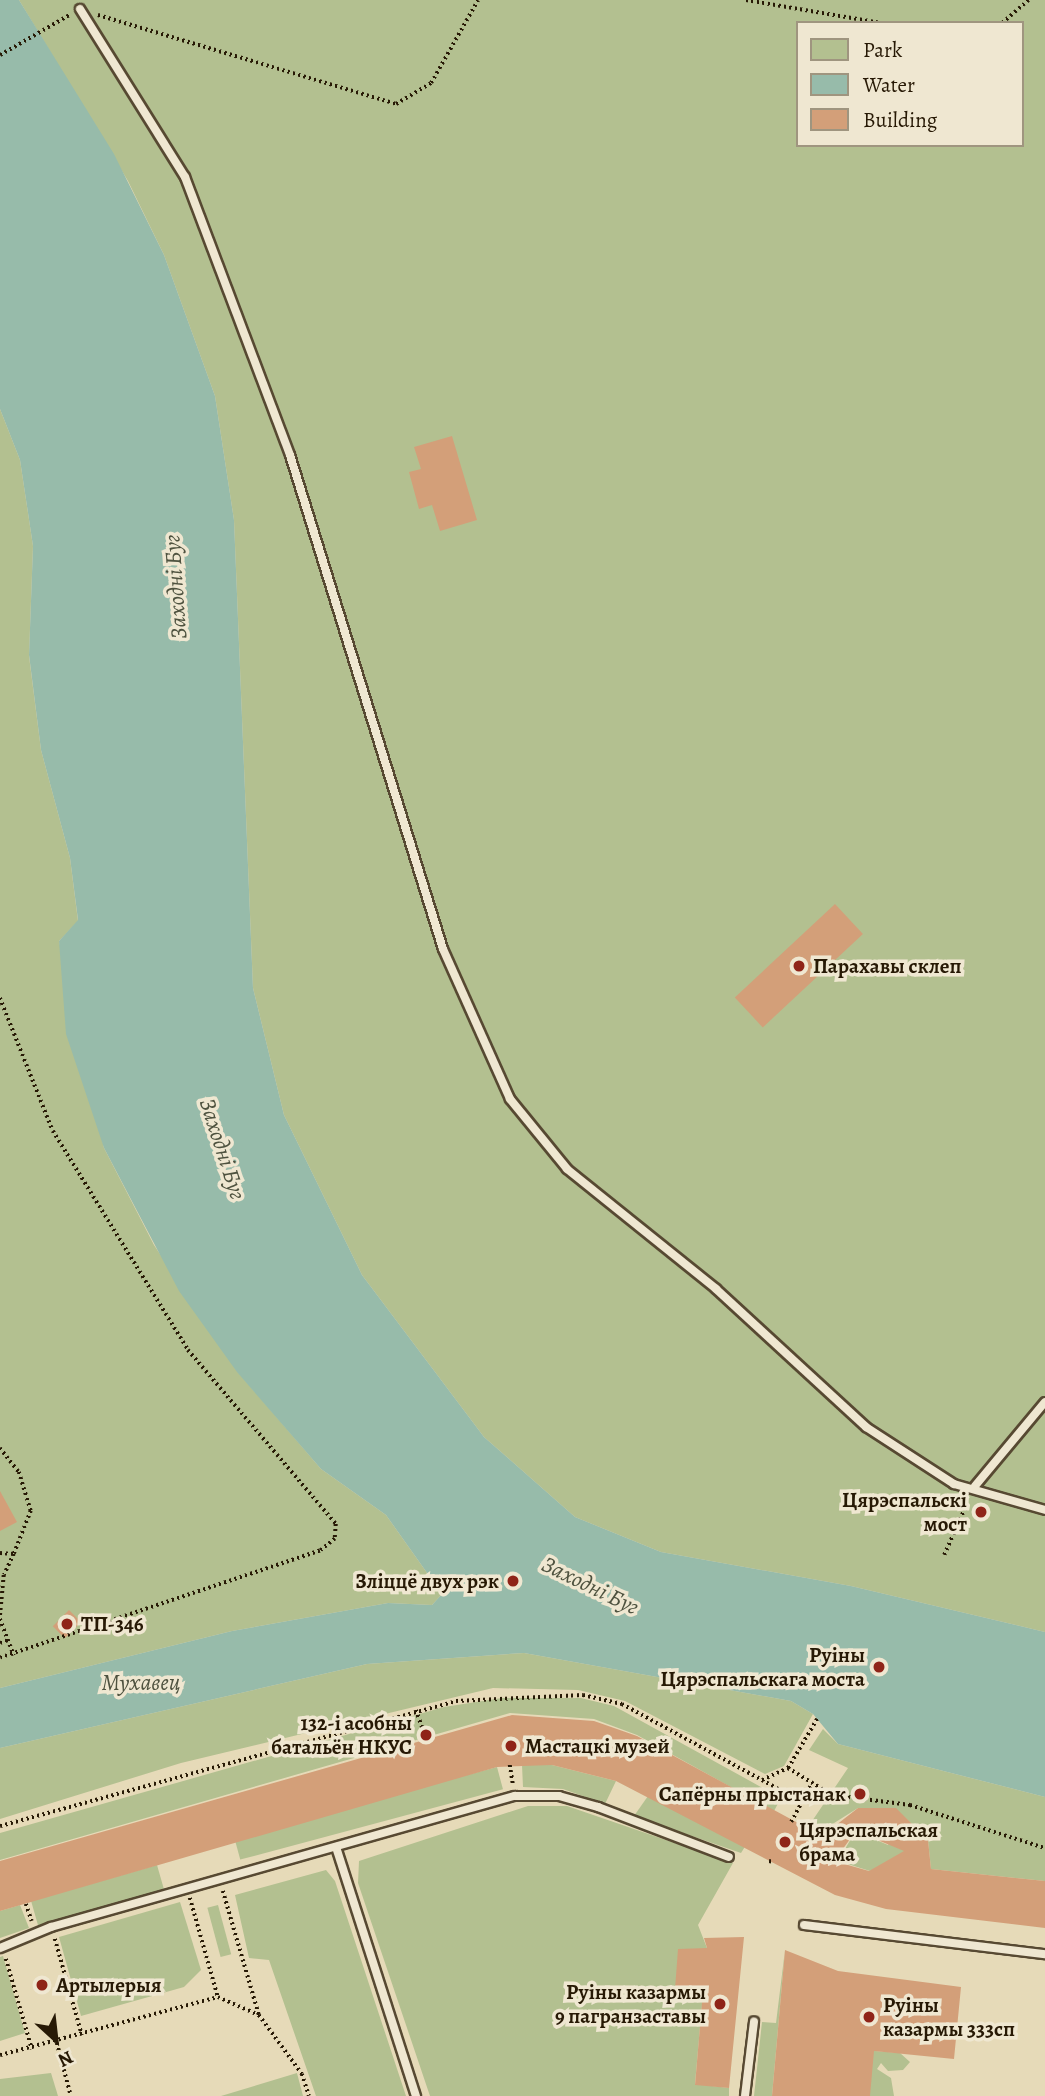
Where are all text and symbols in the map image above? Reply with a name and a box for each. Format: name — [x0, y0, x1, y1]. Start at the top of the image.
legend — [796, 21, 1024, 147]
text: Park — [863, 36, 902, 64]
text: Water — [863, 71, 915, 99]
text: Building — [863, 106, 937, 134]
water label: Заходні Буг — [159, 534, 193, 640]
place label: Парахавы склеп — [813, 953, 962, 979]
marker: Парахавы склеп — [791, 958, 807, 974]
water label: Заходні Буг — [193, 1095, 251, 1203]
place label: Цярэспальскі мост — [842, 1487, 967, 1537]
marker: Цярэспальскі мост — [973, 1504, 989, 1520]
water label: Заходні Буг — [537, 1551, 643, 1621]
place label: Зліццё двух рэк — [355, 1568, 499, 1594]
marker: Зліццё двух рэк — [505, 1573, 521, 1589]
place label: ТП-346 — [81, 1611, 144, 1637]
marker: ТП-346 — [59, 1616, 75, 1632]
place label: Руіны Цярэспальскага моста — [660, 1642, 865, 1692]
marker: Руіны Цярэспальскага моста — [871, 1659, 887, 1675]
water label: Мухавец — [101, 1669, 181, 1697]
place label: 132-і асобны батальён НКУС — [271, 1710, 412, 1760]
marker: 132-і асобны батальён НКУС — [418, 1727, 434, 1743]
place label: Мастацкі музей — [525, 1733, 670, 1759]
marker: Мастацкі музей — [503, 1738, 519, 1754]
place label: Сапёрны прыстанак — [659, 1781, 846, 1807]
marker: Сапёрны прыстанак — [852, 1786, 868, 1802]
place label: Цярэспальская брама — [799, 1817, 938, 1867]
marker: Цярэспальская брама — [777, 1834, 793, 1850]
place label: Артылерыя — [56, 1972, 162, 1998]
marker: Артылерыя — [34, 1977, 50, 1993]
place label: Руіны казармы 9 пагранзаставы — [555, 1979, 706, 2029]
place label: Руіны казармы 333сп — [883, 1992, 1015, 2042]
marker: Руіны казармы 9 пагранзаставы — [712, 1996, 728, 2012]
north arrow — [21, 2005, 91, 2075]
marker: Руіны казармы 333сп — [861, 2009, 877, 2025]
text: N — [53, 2044, 78, 2073]

